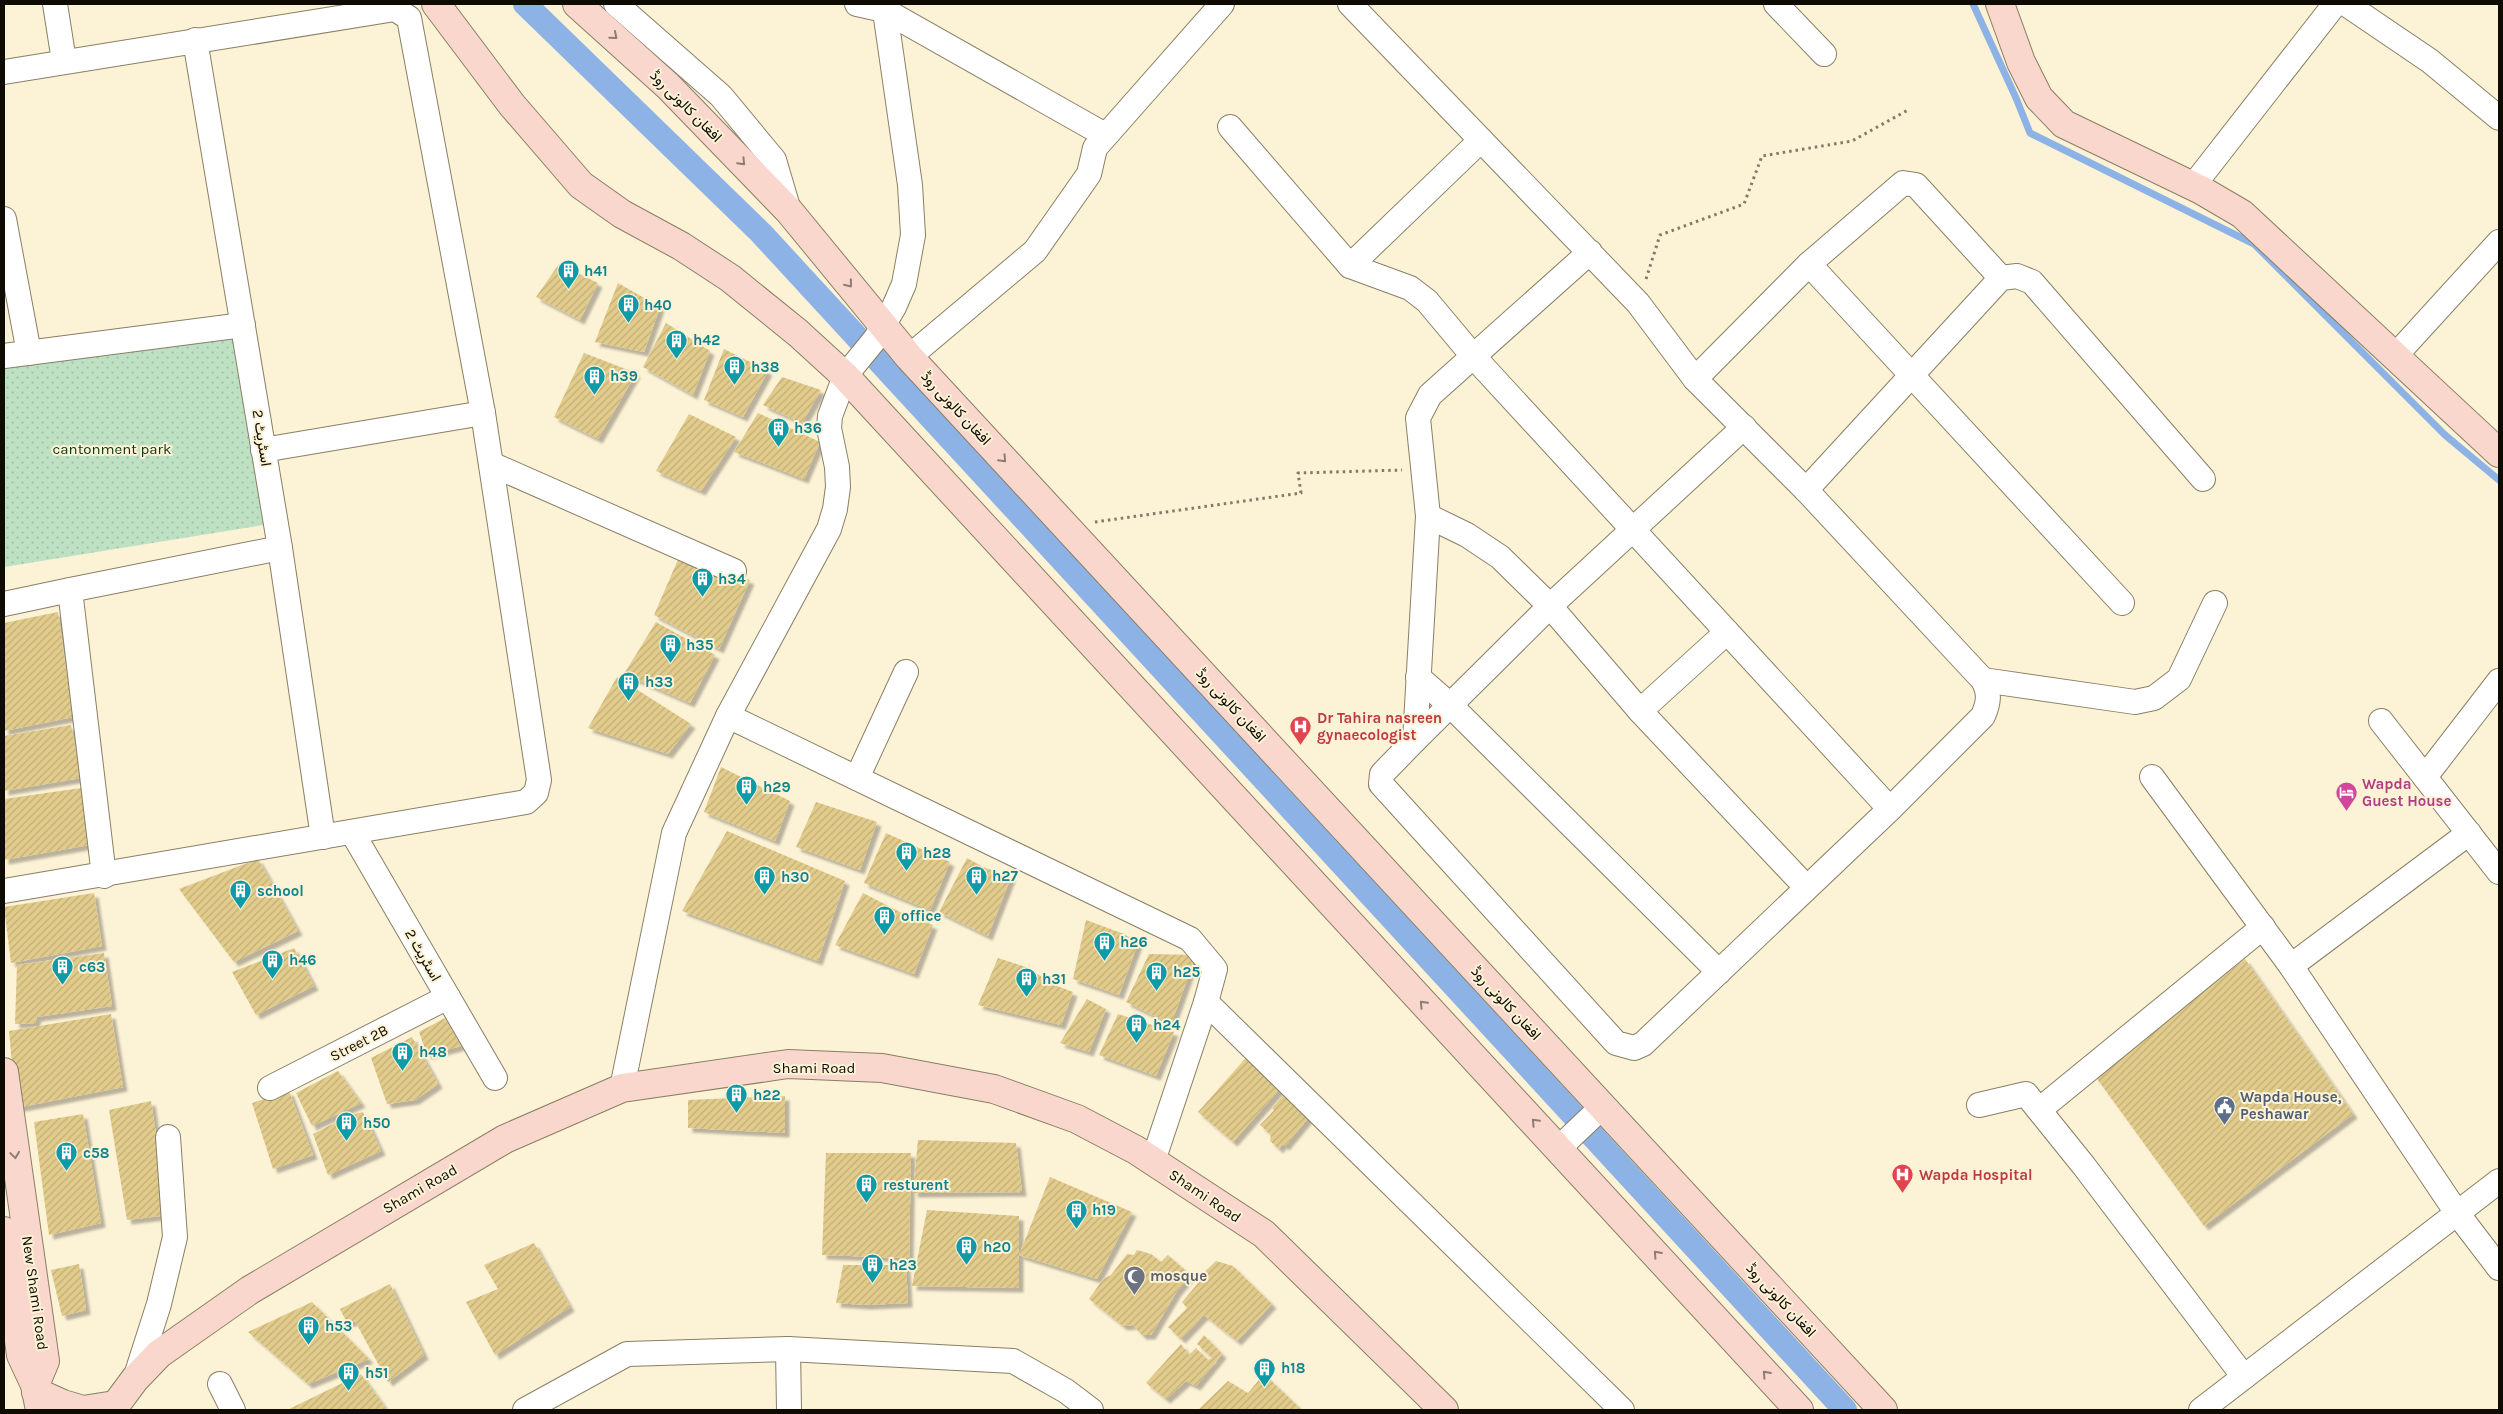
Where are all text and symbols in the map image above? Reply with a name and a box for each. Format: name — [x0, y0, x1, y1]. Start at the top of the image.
one-way arrow — [608, 30, 617, 39]
street label: افغان کالونی روڈ — [646, 66, 726, 146]
one-way arrow — [736, 157, 745, 166]
building icon: h41 — [556, 259, 580, 290]
place label: h41 — [584, 262, 608, 280]
one-way arrow — [843, 279, 852, 288]
building icon: h40 — [616, 293, 640, 324]
place label: h40 — [644, 296, 672, 314]
building icon: h42 — [665, 328, 689, 359]
place label: h42 — [693, 331, 720, 349]
building icon: h38 — [723, 355, 747, 386]
place label: h38 — [751, 358, 779, 376]
building icon: h39 — [582, 364, 606, 395]
place label: h39 — [610, 367, 638, 385]
street label: افغان کالونی روڈ — [916, 367, 995, 449]
street label: اسٹریٹ 2 — [249, 408, 275, 468]
building icon: h36 — [766, 416, 790, 447]
place label: h36 — [794, 419, 822, 437]
park label: cantonment park — [53, 440, 171, 458]
one-way arrow — [997, 453, 1006, 462]
building icon: h34 — [690, 567, 714, 598]
place label: h34 — [718, 570, 746, 588]
building icon: h35 — [658, 633, 682, 664]
place label: h35 — [686, 636, 714, 654]
street label: افغان کالونی روڈ — [1191, 664, 1270, 746]
building icon: h33 — [617, 670, 641, 701]
place label: h33 — [645, 673, 673, 691]
place label: Dr Tahira nasreen gynaecologist — [1317, 709, 1442, 744]
hospital icon: Dr Tahira nasreen gynaecologist — [1289, 715, 1313, 746]
building icon: h29 — [735, 775, 759, 806]
place label: Wapda Guest House — [2362, 775, 2452, 810]
place label: h29 — [763, 778, 791, 796]
hotel icon: Wapda Guest House — [2334, 781, 2358, 812]
building icon: h28 — [895, 841, 919, 872]
place label: h28 — [923, 844, 951, 862]
building icon: h27 — [964, 864, 988, 895]
building icon: h30 — [753, 865, 777, 896]
place label: h27 — [992, 867, 1018, 885]
place label: h30 — [781, 868, 809, 886]
building icon: school — [229, 879, 253, 910]
place label: school — [257, 882, 304, 900]
building icon: office — [873, 904, 897, 935]
place label: office — [901, 907, 941, 925]
street label: اسٹریٹ 2 — [401, 926, 445, 984]
building icon: h26 — [1092, 930, 1116, 961]
place label: h26 — [1120, 933, 1148, 951]
building icon: h46 — [261, 948, 285, 979]
place label: h46 — [289, 951, 316, 969]
building icon: c63 — [51, 955, 75, 986]
place label: c63 — [79, 958, 105, 976]
building icon: h25 — [1145, 960, 1169, 991]
street label: افغان کالونی روڈ — [1466, 962, 1545, 1044]
place label: h25 — [1173, 963, 1200, 981]
building icon: h31 — [1014, 967, 1038, 998]
place label: h31 — [1042, 970, 1066, 988]
one-way arrow — [1420, 1000, 1429, 1009]
building icon: h24 — [1125, 1013, 1149, 1044]
place label: h24 — [1153, 1016, 1180, 1034]
street label: Street 2B — [327, 1021, 391, 1065]
building icon: h48 — [391, 1040, 415, 1071]
place label: h48 — [419, 1043, 447, 1061]
street label: Shami Road — [773, 1059, 855, 1077]
building icon: h22 — [725, 1083, 749, 1114]
place label: h22 — [753, 1086, 781, 1104]
place label: Wapda House, Peshawar — [2240, 1088, 2342, 1123]
public building icon: Wapda House, Peshawar — [2212, 1094, 2236, 1125]
building icon: h50 — [335, 1111, 359, 1142]
place label: h50 — [363, 1114, 391, 1132]
one-way arrow — [1532, 1119, 1541, 1128]
building icon: c58 — [55, 1141, 79, 1172]
place label: c58 — [83, 1144, 109, 1162]
one-way arrow — [10, 1151, 20, 1160]
street label: Shami Road — [380, 1160, 460, 1218]
hospital icon: Wapda Hospital — [1891, 1163, 1915, 1194]
street label: Shami Road — [1166, 1165, 1244, 1227]
place label: Wapda Hospital — [1919, 1166, 2033, 1184]
building icon: resturent — [855, 1173, 879, 1204]
place label: resturent — [883, 1176, 949, 1194]
building icon: h19 — [1064, 1198, 1088, 1229]
place label: h19 — [1092, 1201, 1116, 1219]
street label: New Shami Road — [18, 1235, 52, 1351]
building icon: h20 — [955, 1235, 979, 1266]
place label: h20 — [983, 1238, 1011, 1256]
one-way arrow — [1654, 1251, 1663, 1260]
building icon: h23 — [861, 1253, 885, 1284]
place label: h23 — [889, 1256, 917, 1274]
street label: افغان کالونی روڈ — [1741, 1259, 1820, 1341]
mosque icon: mosque — [1122, 1264, 1146, 1295]
place label: mosque — [1150, 1267, 1207, 1285]
building icon: h53 — [297, 1314, 321, 1345]
place label: h53 — [325, 1317, 352, 1335]
building icon: h18 — [1253, 1356, 1277, 1387]
place label: h18 — [1281, 1359, 1305, 1377]
building icon: h51 — [337, 1361, 361, 1392]
place label: h51 — [365, 1364, 388, 1382]
one-way arrow — [1763, 1371, 1772, 1380]

